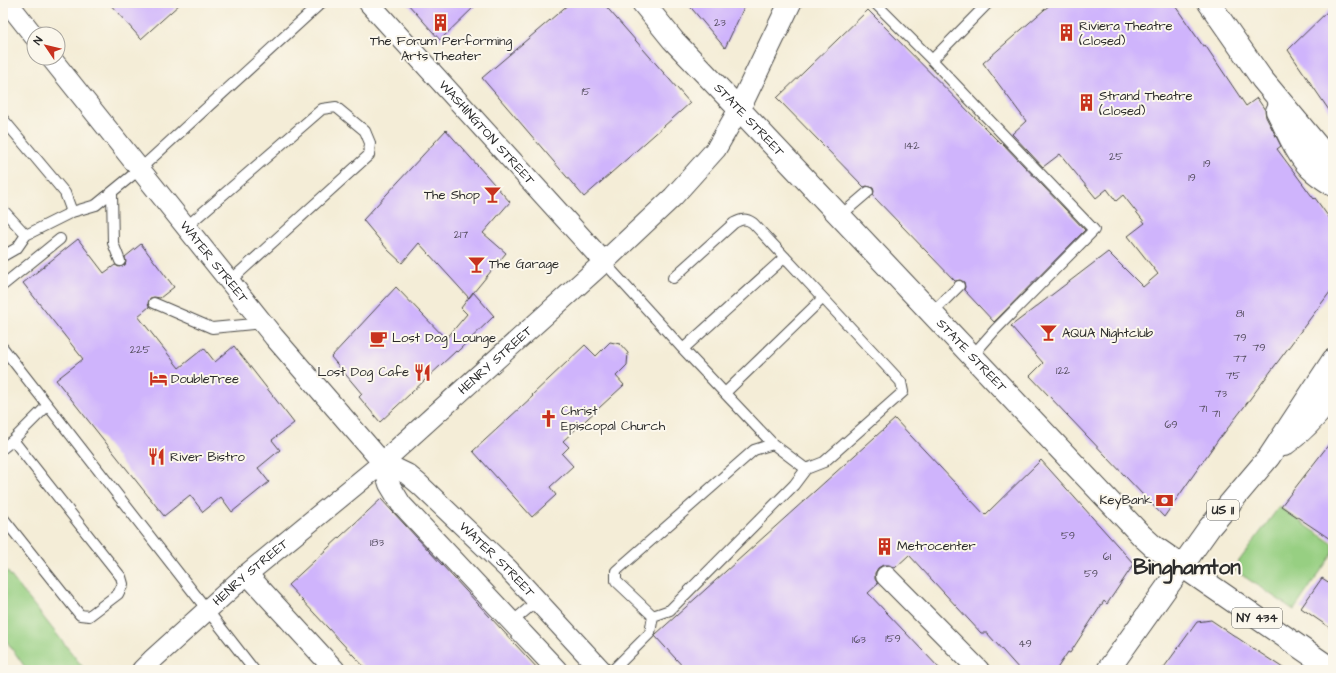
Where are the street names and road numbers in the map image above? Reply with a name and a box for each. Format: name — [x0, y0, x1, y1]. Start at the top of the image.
street label: WASHINGTON STREET — [434, 76, 539, 189]
street label: STATE STREET — [710, 79, 789, 161]
street label: WATER STREET — [176, 217, 253, 307]
street label: STATE STREET — [932, 315, 1011, 397]
street label: HENRY STREET — [454, 321, 537, 399]
road number: US 11 — [1207, 500, 1239, 520]
street label: WATER STREET — [455, 518, 539, 602]
street label: HENRY STREET — [209, 534, 293, 610]
road number: NY 434 — [1232, 608, 1282, 628]

